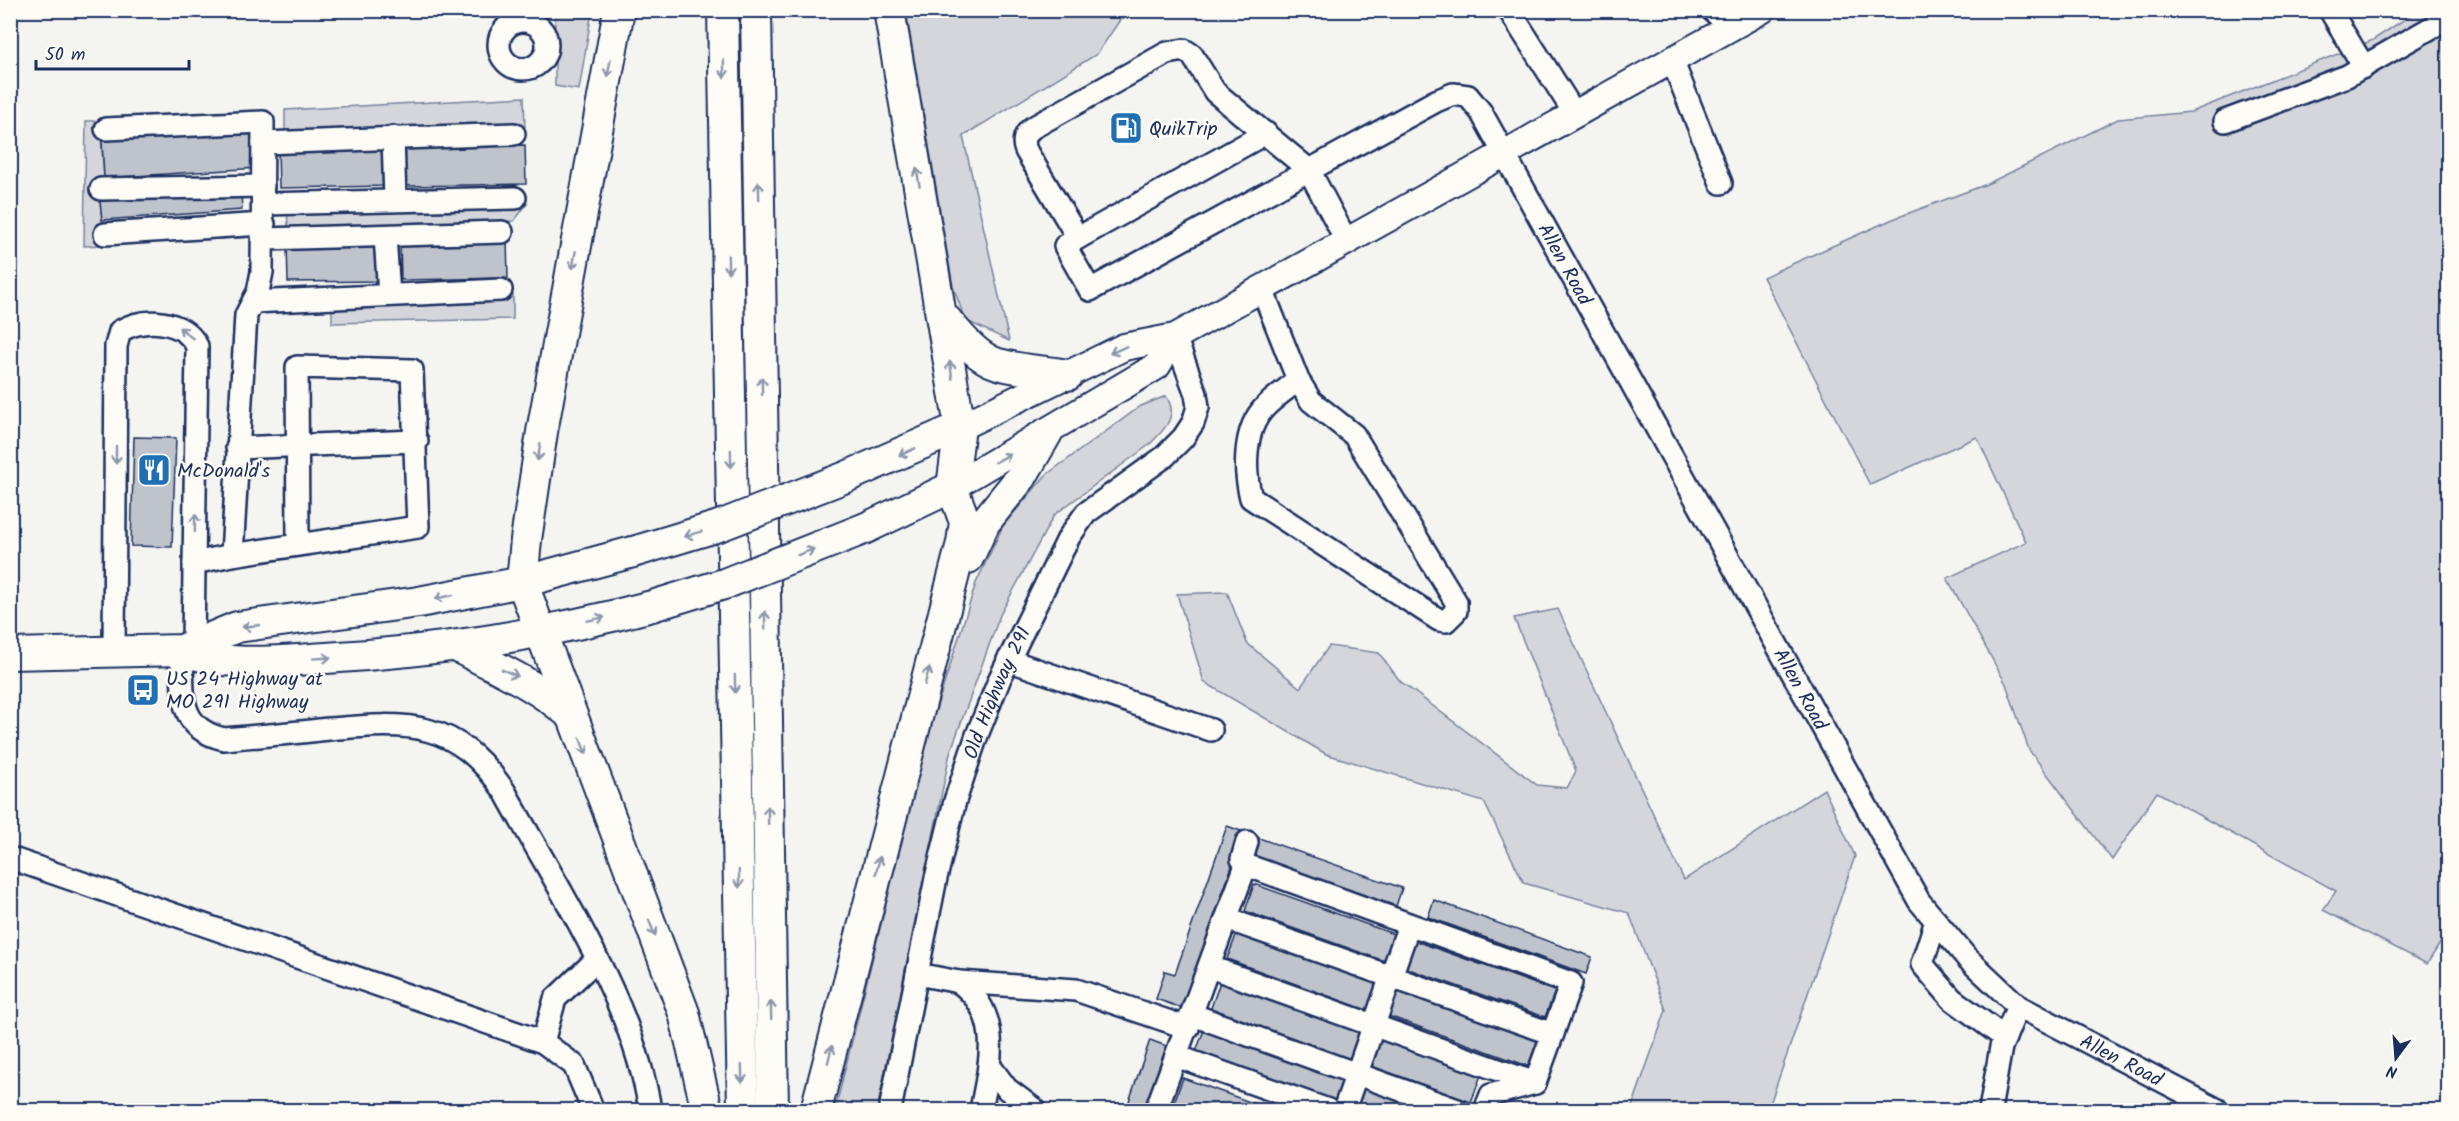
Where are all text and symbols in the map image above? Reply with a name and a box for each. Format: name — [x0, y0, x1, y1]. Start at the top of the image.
scale bar — [36, 33, 189, 71]
text: 50 m — [45, 41, 85, 70]
one-way arrow — [603, 58, 614, 77]
one-way arrow — [718, 58, 730, 78]
fuel station icon: QuikTrip — [1108, 110, 1144, 146]
place label: QuikTrip — [1149, 114, 1218, 146]
one-way arrow — [913, 168, 924, 188]
one-way arrow — [753, 182, 765, 202]
street label: Allen Road — [1528, 218, 1600, 313]
one-way arrow — [568, 250, 579, 269]
one-way arrow — [722, 253, 733, 273]
one-way arrow — [178, 326, 194, 339]
one-way arrow — [1110, 345, 1128, 357]
one-way arrow — [945, 360, 956, 380]
one-way arrow — [756, 377, 768, 397]
one-way arrow — [534, 441, 545, 461]
one-way arrow — [110, 445, 122, 465]
one-way arrow — [898, 446, 916, 458]
one-way arrow — [725, 448, 737, 468]
restaurant icon: McDonald's — [136, 452, 172, 488]
one-way arrow — [994, 452, 1011, 464]
place label: McDonald's — [177, 456, 270, 488]
one-way arrow — [189, 514, 200, 533]
one-way arrow — [684, 529, 703, 540]
one-way arrow — [796, 545, 815, 556]
one-way arrow — [435, 592, 454, 603]
one-way arrow — [759, 611, 771, 631]
one-way arrow — [586, 613, 605, 625]
one-way arrow — [242, 621, 262, 632]
street label: Old Highway 291 — [956, 622, 1041, 764]
street label: Allen Road — [1764, 643, 1836, 738]
one-way arrow — [312, 653, 332, 664]
place label: US 24 Highway at MO 291 Highway — [166, 664, 323, 719]
one-way arrow — [922, 667, 934, 686]
one-way arrow — [501, 668, 519, 679]
bus stop icon: US 24 Highway at MO 291 Highway — [125, 672, 161, 708]
one-way arrow — [729, 673, 741, 693]
one-way arrow — [578, 736, 589, 755]
one-way arrow — [762, 806, 774, 826]
one-way arrow — [873, 856, 885, 875]
one-way arrow — [733, 868, 744, 888]
one-way arrow — [647, 919, 658, 937]
one-way arrow — [765, 1001, 777, 1021]
street label: Allen Road — [2073, 1027, 2169, 1097]
north arrow — [2366, 1028, 2426, 1088]
one-way arrow — [825, 1045, 837, 1064]
text: N — [2384, 1058, 2401, 1084]
one-way arrow — [736, 1063, 748, 1083]

